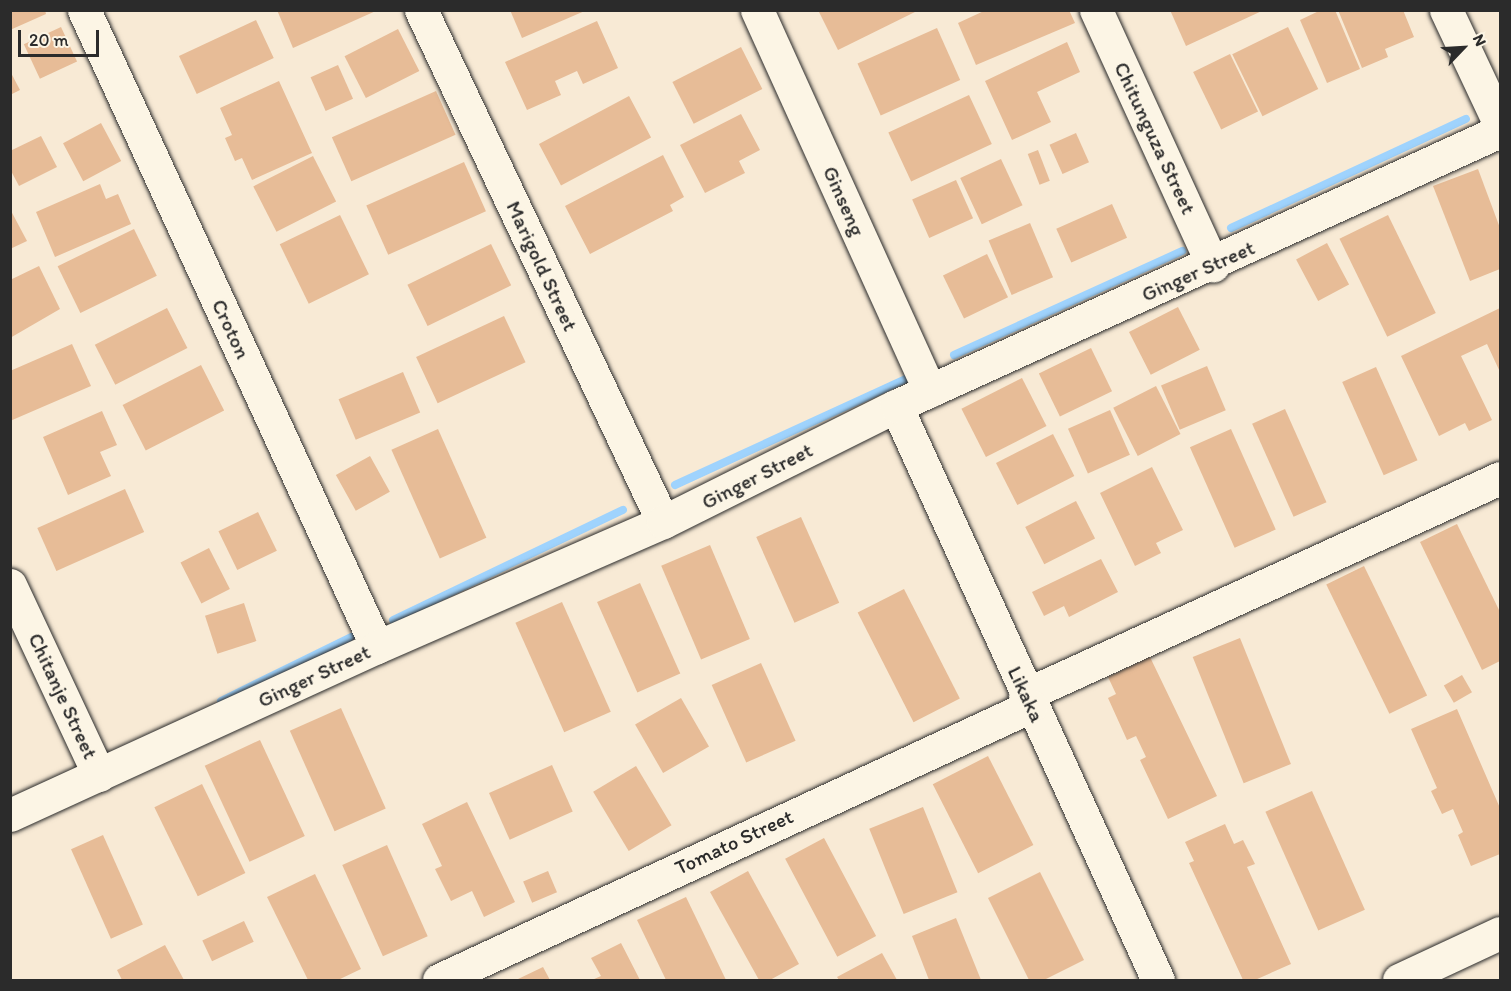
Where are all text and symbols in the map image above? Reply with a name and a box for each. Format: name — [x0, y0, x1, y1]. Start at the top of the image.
scale bar — [21, 18, 102, 56]
north arrow — [1433, 18, 1493, 78]
text: 20 m — [29, 29, 69, 51]
text: N — [1469, 31, 1491, 49]
street label: Chitunguza Street — [1109, 58, 1201, 218]
street label: Ginseng — [817, 162, 871, 240]
street label: Marigold Street — [501, 197, 583, 335]
street label: Ginger Street — [1138, 235, 1258, 307]
street label: Croton — [206, 295, 256, 363]
street label: Ginger Street — [697, 437, 817, 515]
street label: Chitanje Street — [23, 629, 103, 763]
street label: Ginger Street — [254, 639, 374, 713]
street label: Likaka — [1002, 662, 1050, 726]
street label: Tomato Street — [671, 804, 797, 880]

